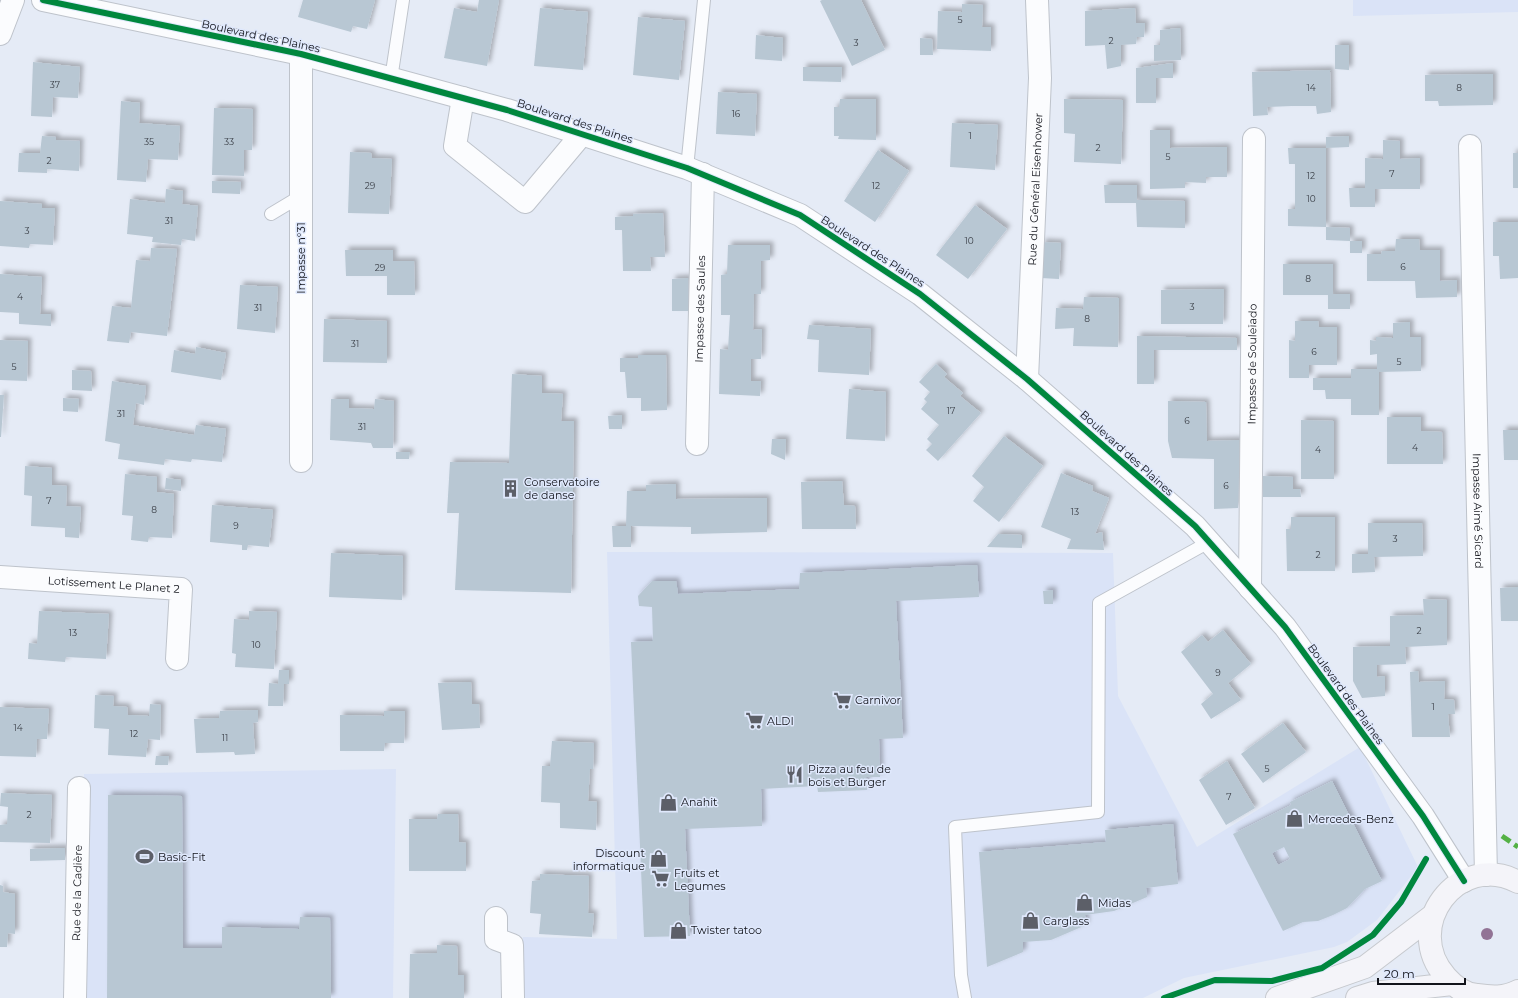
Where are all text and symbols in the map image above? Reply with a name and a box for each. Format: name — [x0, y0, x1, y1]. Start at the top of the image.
house number: 5 — [957, 14, 963, 25]
street label: Boulevard des Plaines — [200, 17, 322, 56]
house number: 2 — [1108, 35, 1114, 46]
house number: 3 — [853, 37, 859, 48]
house number: 37 — [50, 79, 60, 90]
house number: 14 — [1306, 82, 1316, 93]
house number: 8 — [1456, 82, 1462, 93]
street label: Boulevard des Plaines — [515, 96, 635, 147]
house number: 16 — [732, 108, 741, 119]
street label: Rue du Général Eisenhower — [1025, 113, 1045, 266]
house number: 1 — [968, 130, 972, 141]
house number: 35 — [144, 136, 154, 147]
house number: 33 — [224, 136, 234, 147]
house number: 2 — [1095, 142, 1101, 153]
house number: 5 — [1165, 151, 1171, 162]
house number: 2 — [46, 155, 52, 166]
house number: 7 — [1389, 168, 1395, 179]
house number: 12 — [1307, 170, 1315, 181]
house number: 29 — [365, 180, 376, 191]
house number: 12 — [872, 180, 880, 191]
house number: 10 — [1306, 193, 1316, 204]
street label: Boulevard des Plaines — [818, 212, 928, 290]
house number: 31 — [165, 215, 173, 226]
street label: Impasse n°31 — [294, 222, 308, 294]
house number: 3 — [24, 225, 30, 236]
house number: 10 — [964, 235, 974, 246]
street label: Impasse des Saules — [692, 255, 708, 363]
house number: 6 — [1400, 261, 1406, 272]
house number: 29 — [375, 262, 386, 273]
house number: 8 — [1305, 273, 1311, 284]
house number: 4 — [17, 291, 23, 302]
house number: 3 — [1189, 301, 1195, 312]
house number: 31 — [254, 302, 262, 313]
street label: Impasse de Souleïado — [1244, 303, 1260, 424]
house number: 8 — [1084, 313, 1090, 324]
house number: 31 — [351, 338, 359, 349]
house number: 6 — [1311, 346, 1317, 357]
house number: 5 — [1396, 356, 1402, 367]
house number: 5 — [11, 361, 17, 372]
house number: 17 — [947, 405, 955, 416]
street label: Boulevard des Plaines — [1077, 407, 1177, 499]
house number: 31 — [117, 408, 125, 419]
house number: 6 — [1184, 415, 1190, 426]
house number: 31 — [358, 421, 366, 432]
house number: 4 — [1412, 442, 1418, 453]
house number: 4 — [1315, 444, 1321, 455]
street label: Impasse Aimé Sicard — [1470, 453, 1486, 569]
place label: Conservatoire de danse — [524, 475, 600, 502]
building icon: Conservatoire de danse — [501, 478, 521, 498]
house number: 6 — [1223, 480, 1229, 491]
house number: 7 — [46, 495, 52, 506]
house number: 8 — [151, 504, 157, 515]
house number: 13 — [1071, 506, 1079, 517]
house number: 9 — [233, 520, 239, 531]
house number: 3 — [1392, 533, 1398, 544]
house number: 2 — [1315, 549, 1321, 560]
street label: Lotissement Le Planet 2 — [47, 573, 180, 596]
house number: 2 — [1416, 625, 1422, 636]
house number: 13 — [69, 627, 77, 638]
house number: 10 — [251, 639, 261, 650]
street label: Boulevard des Plaines — [1305, 641, 1388, 748]
house number: 9 — [1215, 667, 1221, 678]
supermarket icon: Carnivor — [832, 690, 852, 710]
place label: Carnivor — [855, 693, 901, 707]
house number: 1 — [1431, 701, 1435, 712]
supermarket icon: ALDI — [744, 711, 764, 731]
place label: ALDI — [767, 714, 794, 728]
house number: 14 — [13, 722, 23, 733]
house number: 12 — [130, 728, 138, 739]
house number: 11 — [222, 732, 228, 743]
place label: Pizza au feu de bois et Burger — [808, 762, 891, 789]
house number: 5 — [1264, 763, 1270, 774]
restaurant icon: Pizza au feu de bois et Burger — [785, 765, 805, 785]
house number: 7 — [1226, 791, 1232, 802]
shop icon: Anahit — [658, 792, 678, 812]
place label: Anahit — [681, 795, 718, 809]
house number: 2 — [26, 809, 32, 820]
shop icon: Mercedes-Benz — [1285, 809, 1305, 829]
place label: Mercedes-Benz — [1308, 812, 1394, 826]
street label: Rue de la Cadière — [69, 844, 85, 941]
place label: Discount informatique — [573, 846, 646, 873]
sports icon: Basic-Fit — [135, 847, 155, 867]
shop icon: Discount informatique — [648, 849, 668, 869]
place label: Basic-Fit — [158, 850, 206, 864]
place label: Fruits et Legumes — [674, 866, 726, 893]
supermarket icon: Fruits et Legumes — [651, 869, 671, 889]
shop icon: Midas — [1075, 893, 1095, 913]
place label: Midas — [1098, 896, 1131, 910]
shop icon: Carglass — [1020, 911, 1040, 931]
place label: Carglass — [1043, 914, 1090, 928]
shop icon: Twister tatoo — [668, 920, 688, 940]
place label: Twister tatoo — [691, 923, 762, 937]
scale bar — [1378, 960, 1465, 986]
text: 20 m — [1384, 966, 1415, 981]

